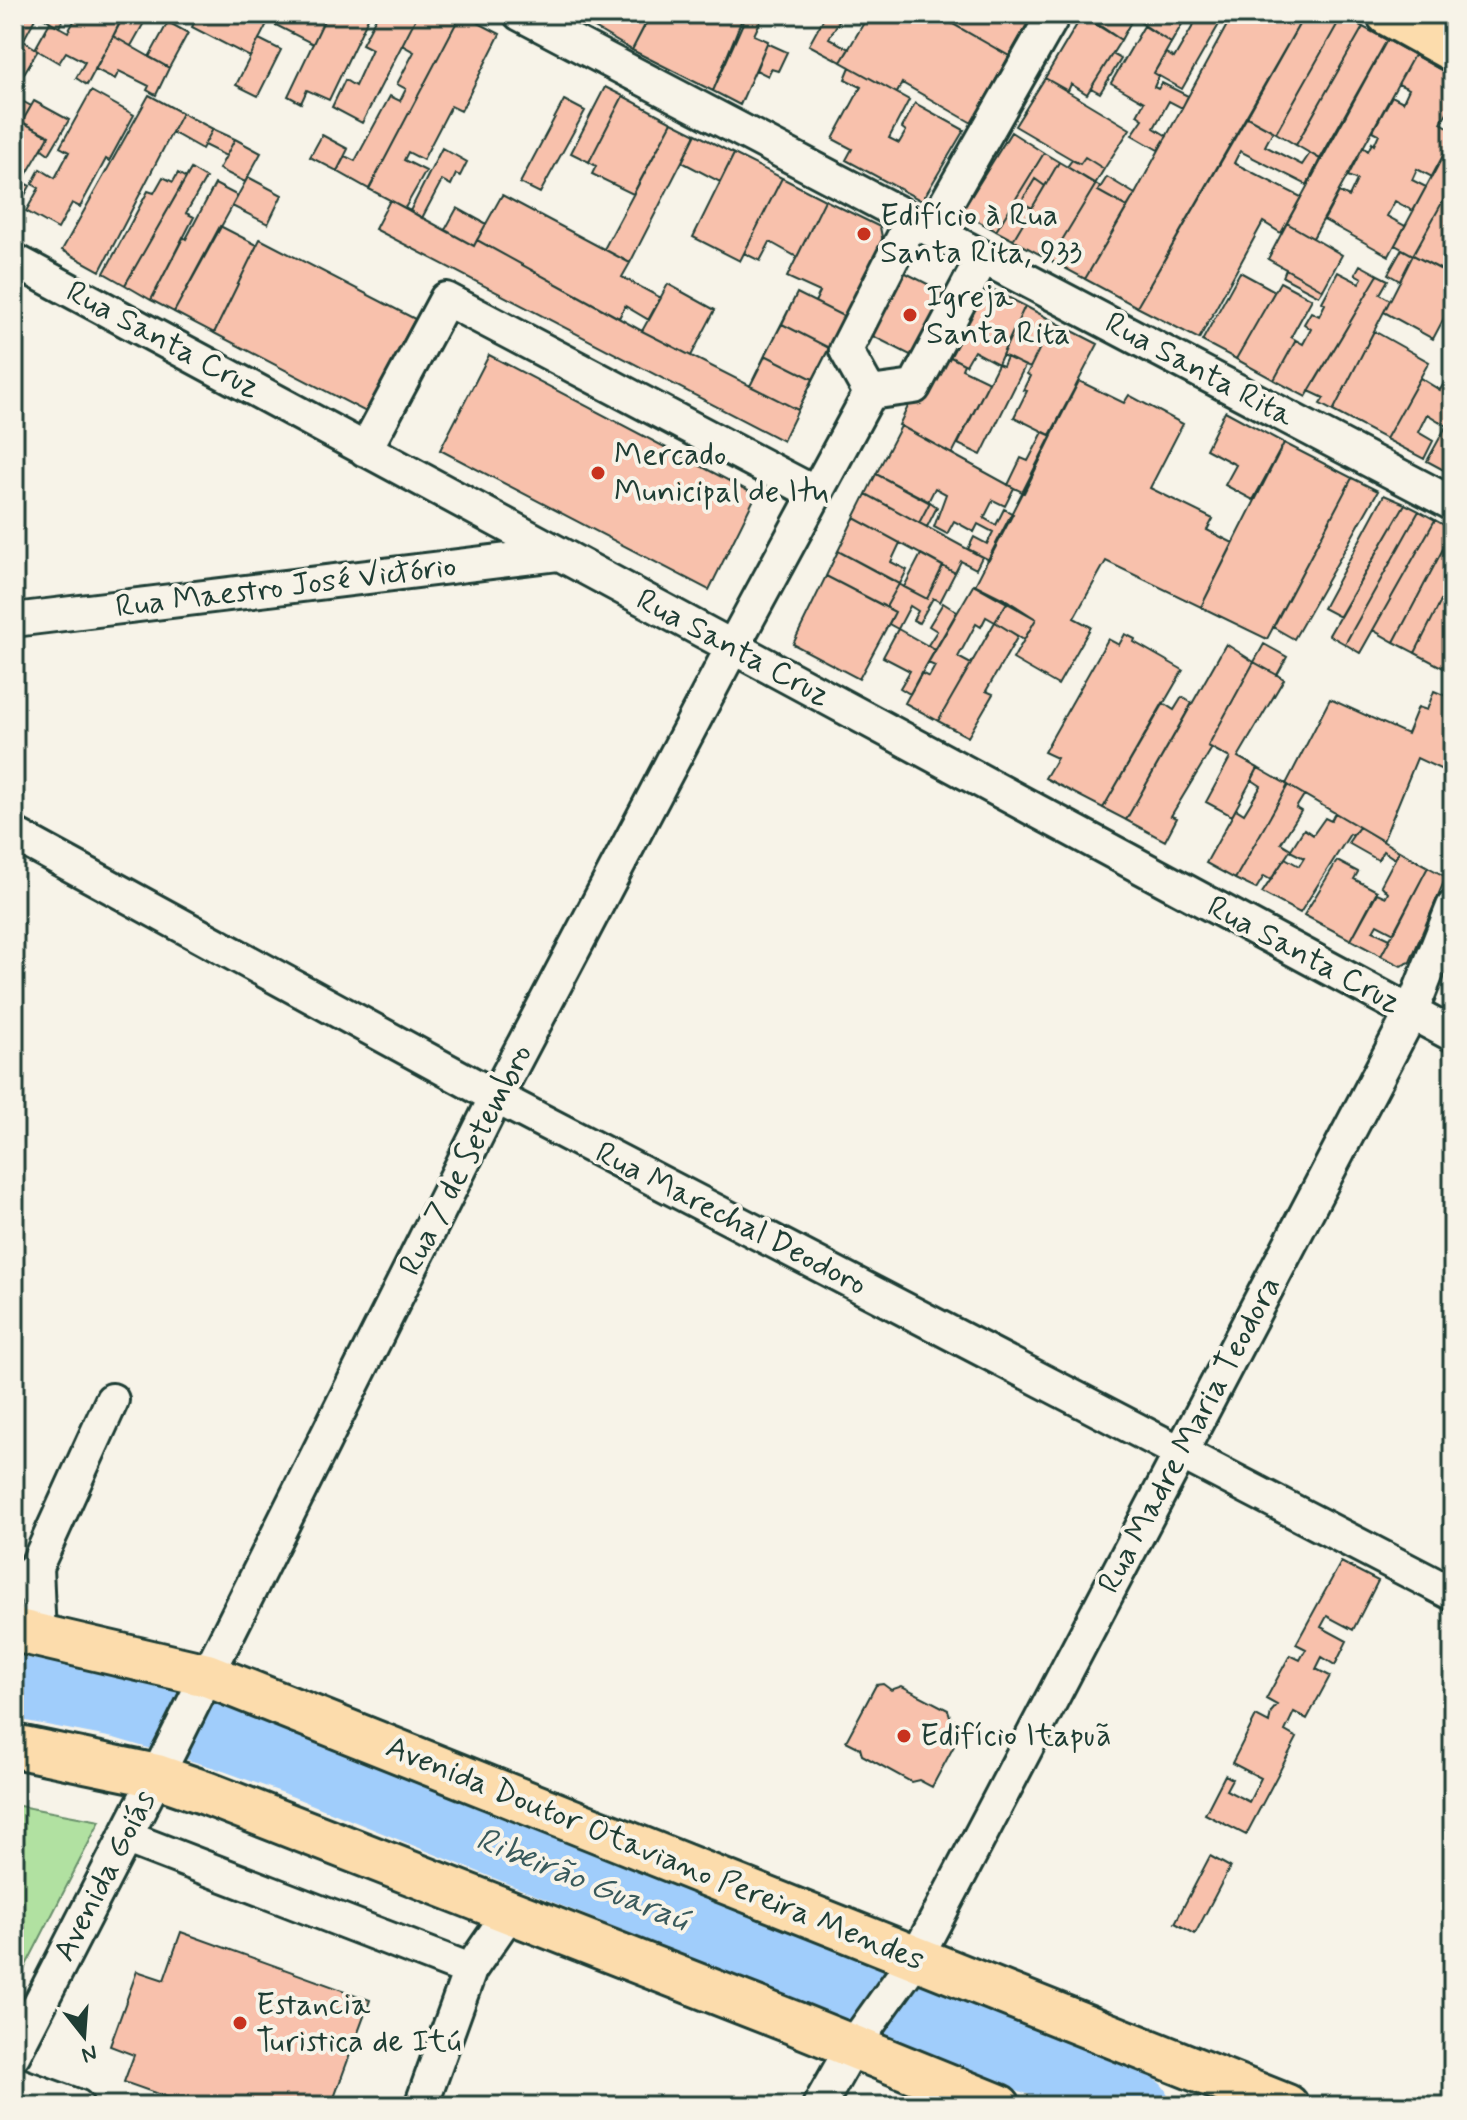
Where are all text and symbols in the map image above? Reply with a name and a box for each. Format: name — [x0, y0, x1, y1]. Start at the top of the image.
place label: Edifício à Rua Santa Rita, 933 — [880, 195, 1082, 274]
marker: Edifício à Rua Santa Rita, 933 — [855, 225, 873, 243]
street label: Rua Santa Cruz — [59, 271, 267, 409]
place label: Igreja Santa Rita — [926, 276, 1070, 355]
street label: Rua Santa Rita — [1097, 303, 1301, 438]
marker: Igreja Santa Rita — [901, 306, 919, 324]
place label: Mercado Municipal de Itu — [614, 434, 829, 513]
marker: Mercado Municipal de Itu — [589, 464, 607, 482]
street label: Rua Maestro José Victório — [113, 545, 459, 629]
street label: Rua Santa Cruz — [629, 579, 837, 717]
street label: Rua Santa Cruz — [1200, 886, 1408, 1024]
street label: Rua 7 de Setembro — [389, 1037, 543, 1283]
street label: Rua Marechal Deodoro — [588, 1132, 874, 1306]
street label: Rua Madre Maria Teodora — [1088, 1269, 1292, 1601]
place label: Edifício Itapuã — [920, 1715, 1111, 1757]
street label: Avenida Doutor Otaviano Pereira Mendes — [380, 1726, 930, 1982]
marker: Edifício Itapuã — [895, 1727, 913, 1745]
street label: Avenida Goiás — [44, 1783, 166, 1969]
water label: Ribeirão Guaraú — [469, 1817, 697, 1944]
place label: Estancia Turistica de Itú — [256, 1984, 461, 2063]
north arrow — [44, 1996, 124, 2076]
marker: Estancia Turistica de Itú — [231, 2014, 249, 2032]
text: N — [78, 2038, 100, 2069]

